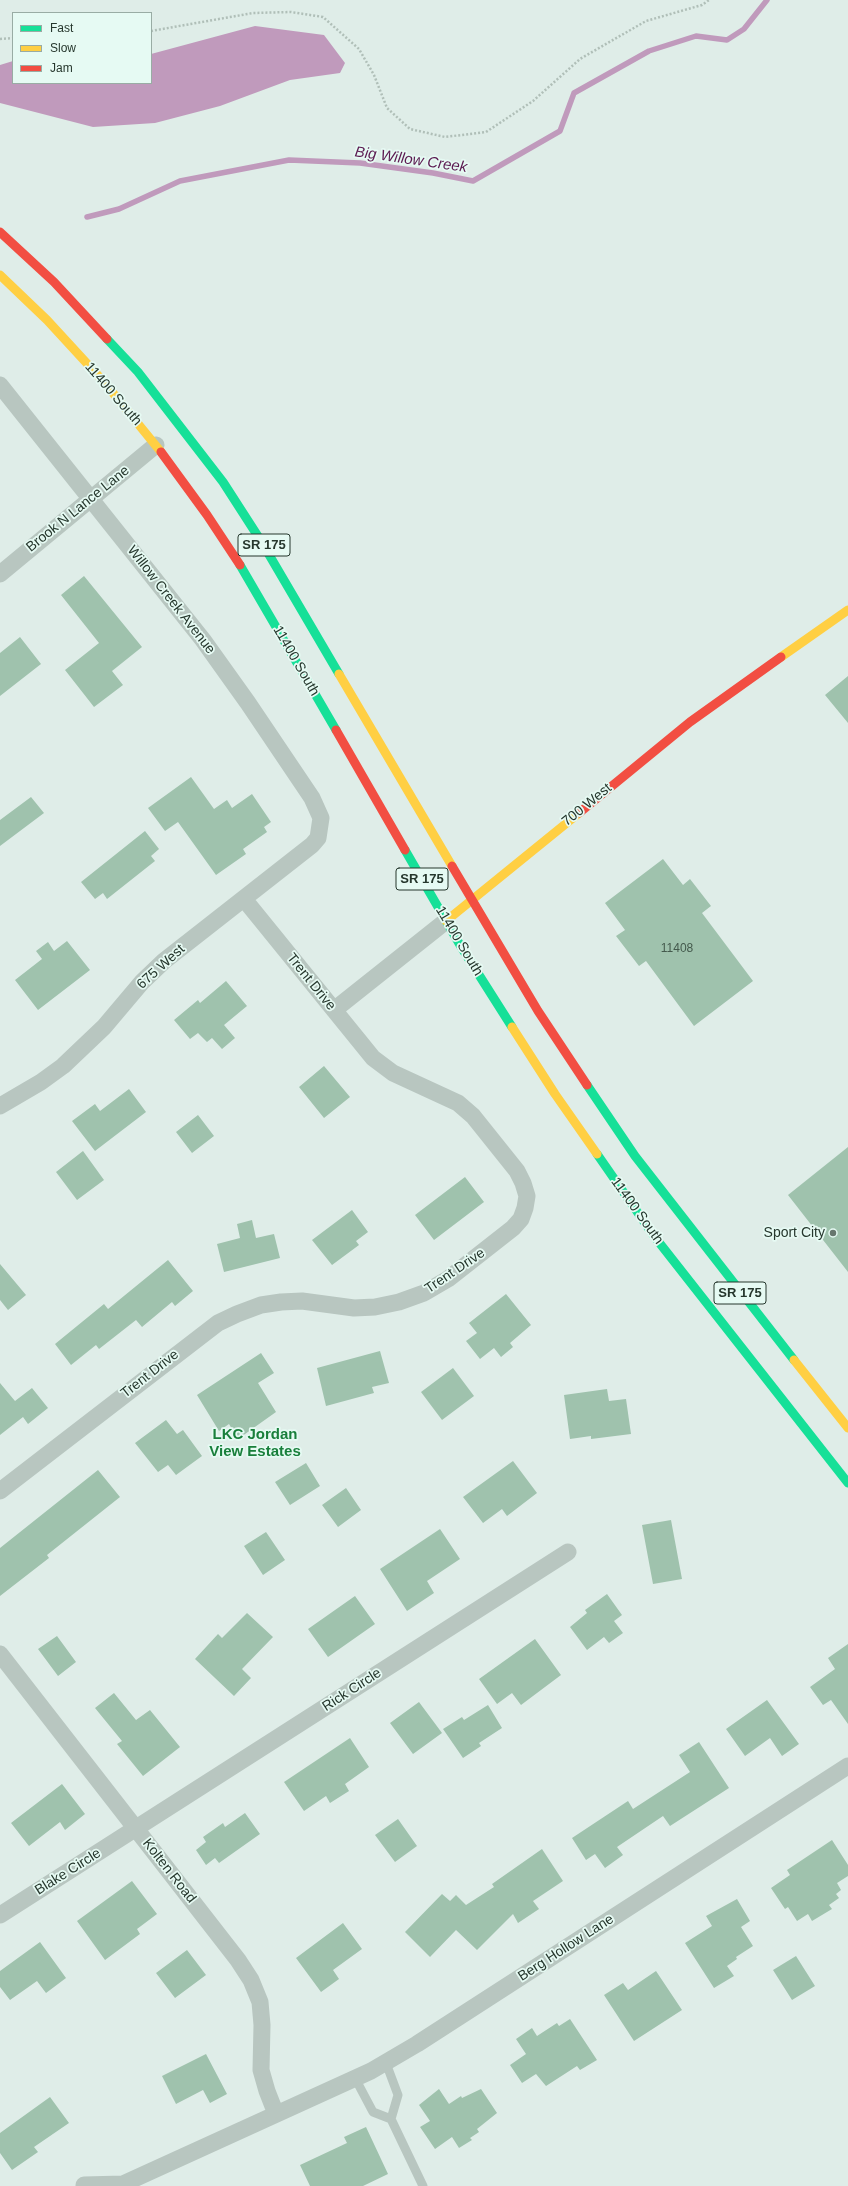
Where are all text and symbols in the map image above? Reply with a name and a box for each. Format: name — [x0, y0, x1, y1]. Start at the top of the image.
legend — [12, 12, 152, 84]
text: Fast — [50, 21, 73, 35]
text: Slow — [50, 41, 76, 55]
text: Jam — [50, 61, 73, 75]
water label: Big Willow Creek — [354, 143, 468, 177]
street label: 11400 South — [81, 359, 145, 429]
street label: Brook N Lance Lane — [23, 462, 133, 556]
road number: SR 175 — [238, 534, 290, 556]
street label: Willow Creek Avenue — [124, 543, 218, 657]
street label: 11400 South — [269, 623, 323, 699]
street label: 700 West — [559, 780, 615, 830]
road number: SR 175 — [396, 868, 448, 890]
street label: 11400 South — [432, 903, 486, 979]
street label: 675 West — [133, 941, 189, 993]
house number: 11408 — [661, 942, 693, 956]
street label: Trent Drive — [283, 950, 339, 1014]
street label: 11400 South — [607, 1174, 667, 1248]
place label: Sport City — [764, 1225, 825, 1241]
marker: Sport City — [828, 1228, 838, 1238]
street label: Trent Drive — [422, 1245, 488, 1297]
road number: SR 175 — [714, 1282, 766, 1304]
street label: Trent Drive — [118, 1346, 182, 1402]
district label: LKC Jordan View Estates — [209, 1426, 301, 1461]
street label: Rick Circle — [319, 1665, 385, 1715]
street label: Kolten Road — [139, 1835, 199, 1907]
street label: Blake Circle — [32, 1845, 104, 1899]
street label: Berg Hollow Lane — [515, 1911, 617, 1985]

